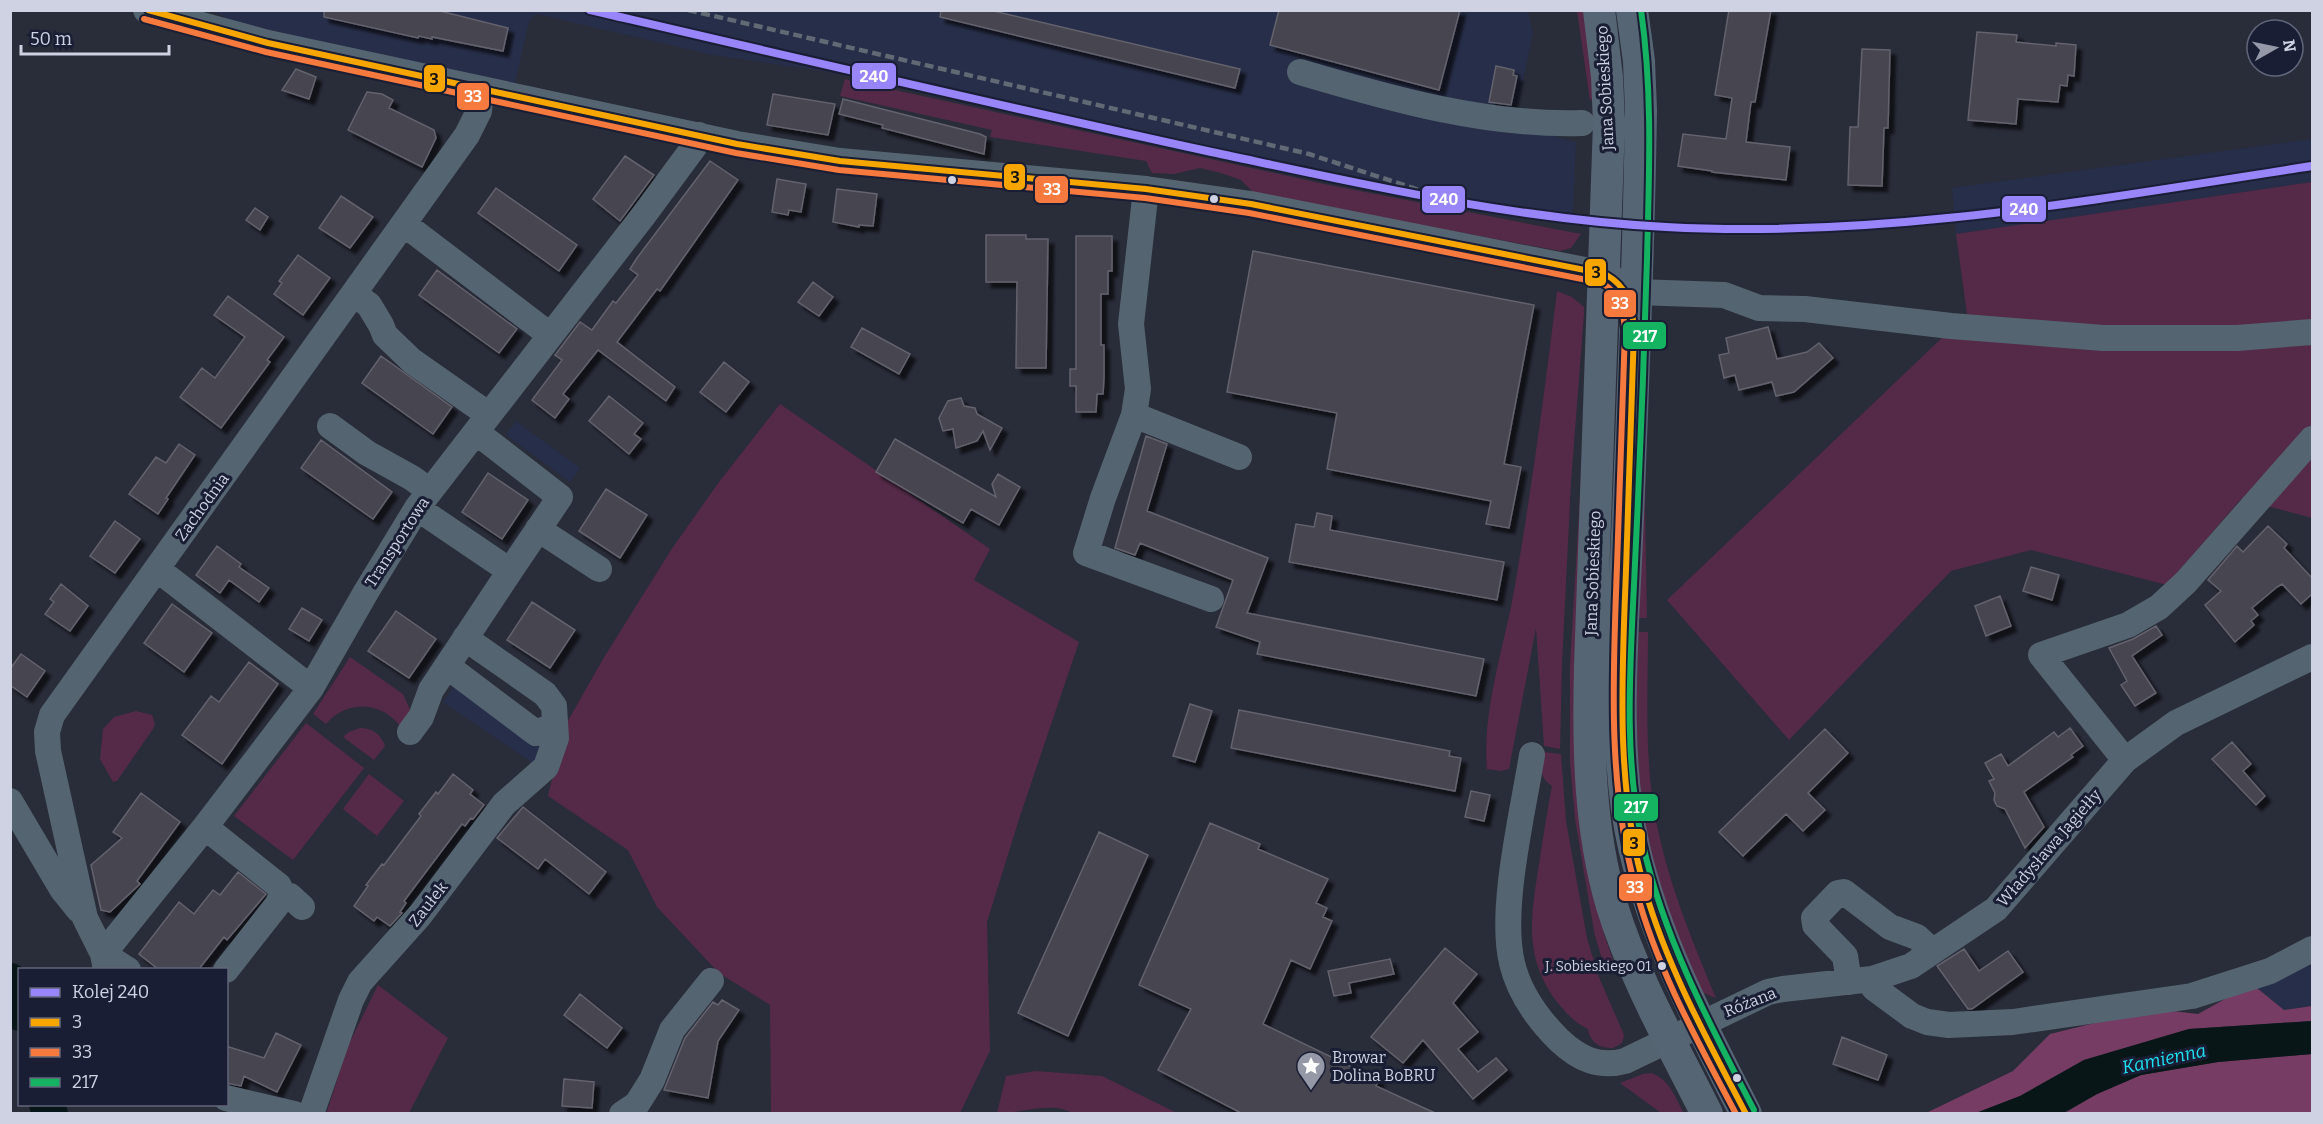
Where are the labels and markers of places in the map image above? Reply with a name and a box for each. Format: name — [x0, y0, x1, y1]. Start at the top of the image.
unlabelled marker — [946, 174, 958, 186]
unlabelled marker — [1208, 193, 1220, 205]
place label: J. Sobieskiego 01 — [1544, 958, 1651, 975]
marker: J. Sobieskiego 01 — [1656, 960, 1668, 972]
place label: Browar Dolina BoBRU — [1332, 1048, 1436, 1085]
place icon: Browar Dolina BoBRU — [1295, 1050, 1327, 1092]
unlabelled marker — [1731, 1072, 1743, 1084]

